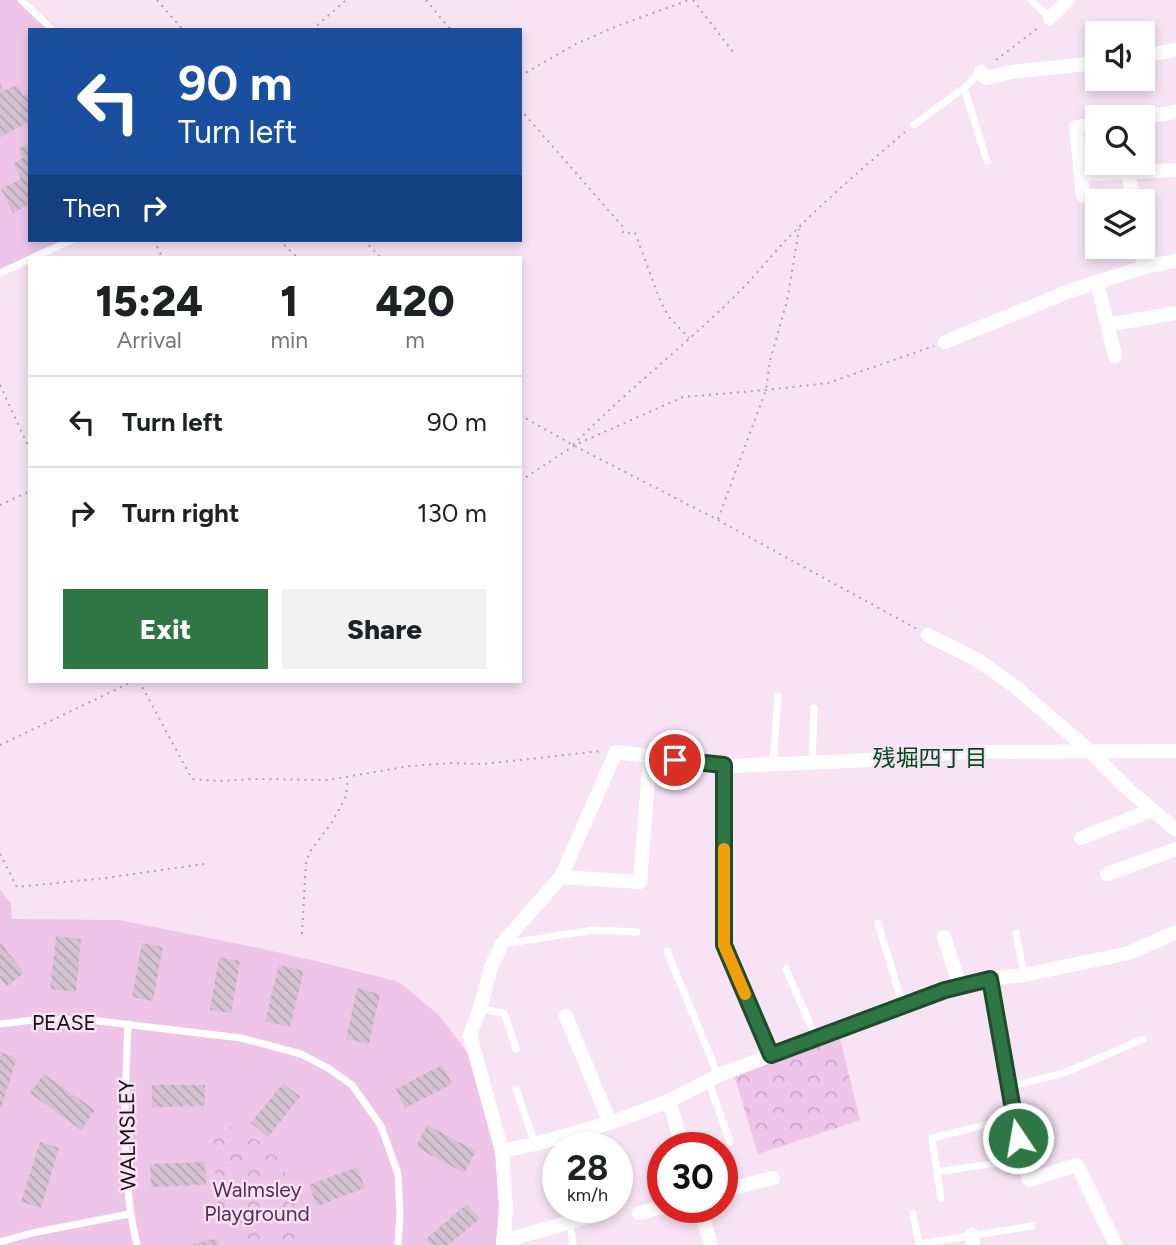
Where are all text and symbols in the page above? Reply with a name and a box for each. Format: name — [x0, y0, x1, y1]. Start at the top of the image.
map controls — [1085, 21, 1155, 259]
button: sound — [1085, 21, 1155, 91]
text: 90 m — [178, 53, 293, 112]
icon: left — [63, 56, 154, 147]
button: search — [1085, 105, 1155, 175]
text: Turn left — [178, 113, 297, 151]
icon: right — [135, 189, 173, 227]
button: layers — [1085, 189, 1155, 259]
text: Then — [63, 192, 121, 224]
text: 15:24 — [95, 276, 203, 327]
text: 1 — [280, 276, 298, 327]
text: 420 — [376, 276, 455, 327]
text: Arrival — [117, 326, 182, 354]
text: min — [270, 326, 308, 354]
text: m — [405, 326, 425, 354]
icon: left — [63, 403, 101, 441]
text: Turn left — [122, 406, 223, 438]
text: 90 m — [427, 406, 487, 438]
icon: right — [63, 494, 101, 532]
text: Turn right — [122, 497, 239, 529]
text: 130 m — [417, 497, 487, 529]
button: Exit — [63, 589, 268, 669]
button: Share — [282, 589, 487, 669]
pin — [645, 730, 705, 790]
icon: arrive — [656, 741, 694, 779]
district label: 残堀四丁目 — [873, 744, 988, 772]
street label: PEASE — [32, 1010, 96, 1035]
street label: WALMSLEY — [114, 1079, 140, 1191]
position arrow — [981, 1101, 1055, 1175]
speed limit sign: 30 — [647, 1132, 738, 1223]
text: 28 — [567, 1147, 608, 1189]
park label: Walmsley Playground — [204, 1177, 310, 1226]
text: km/h — [567, 1184, 608, 1206]

